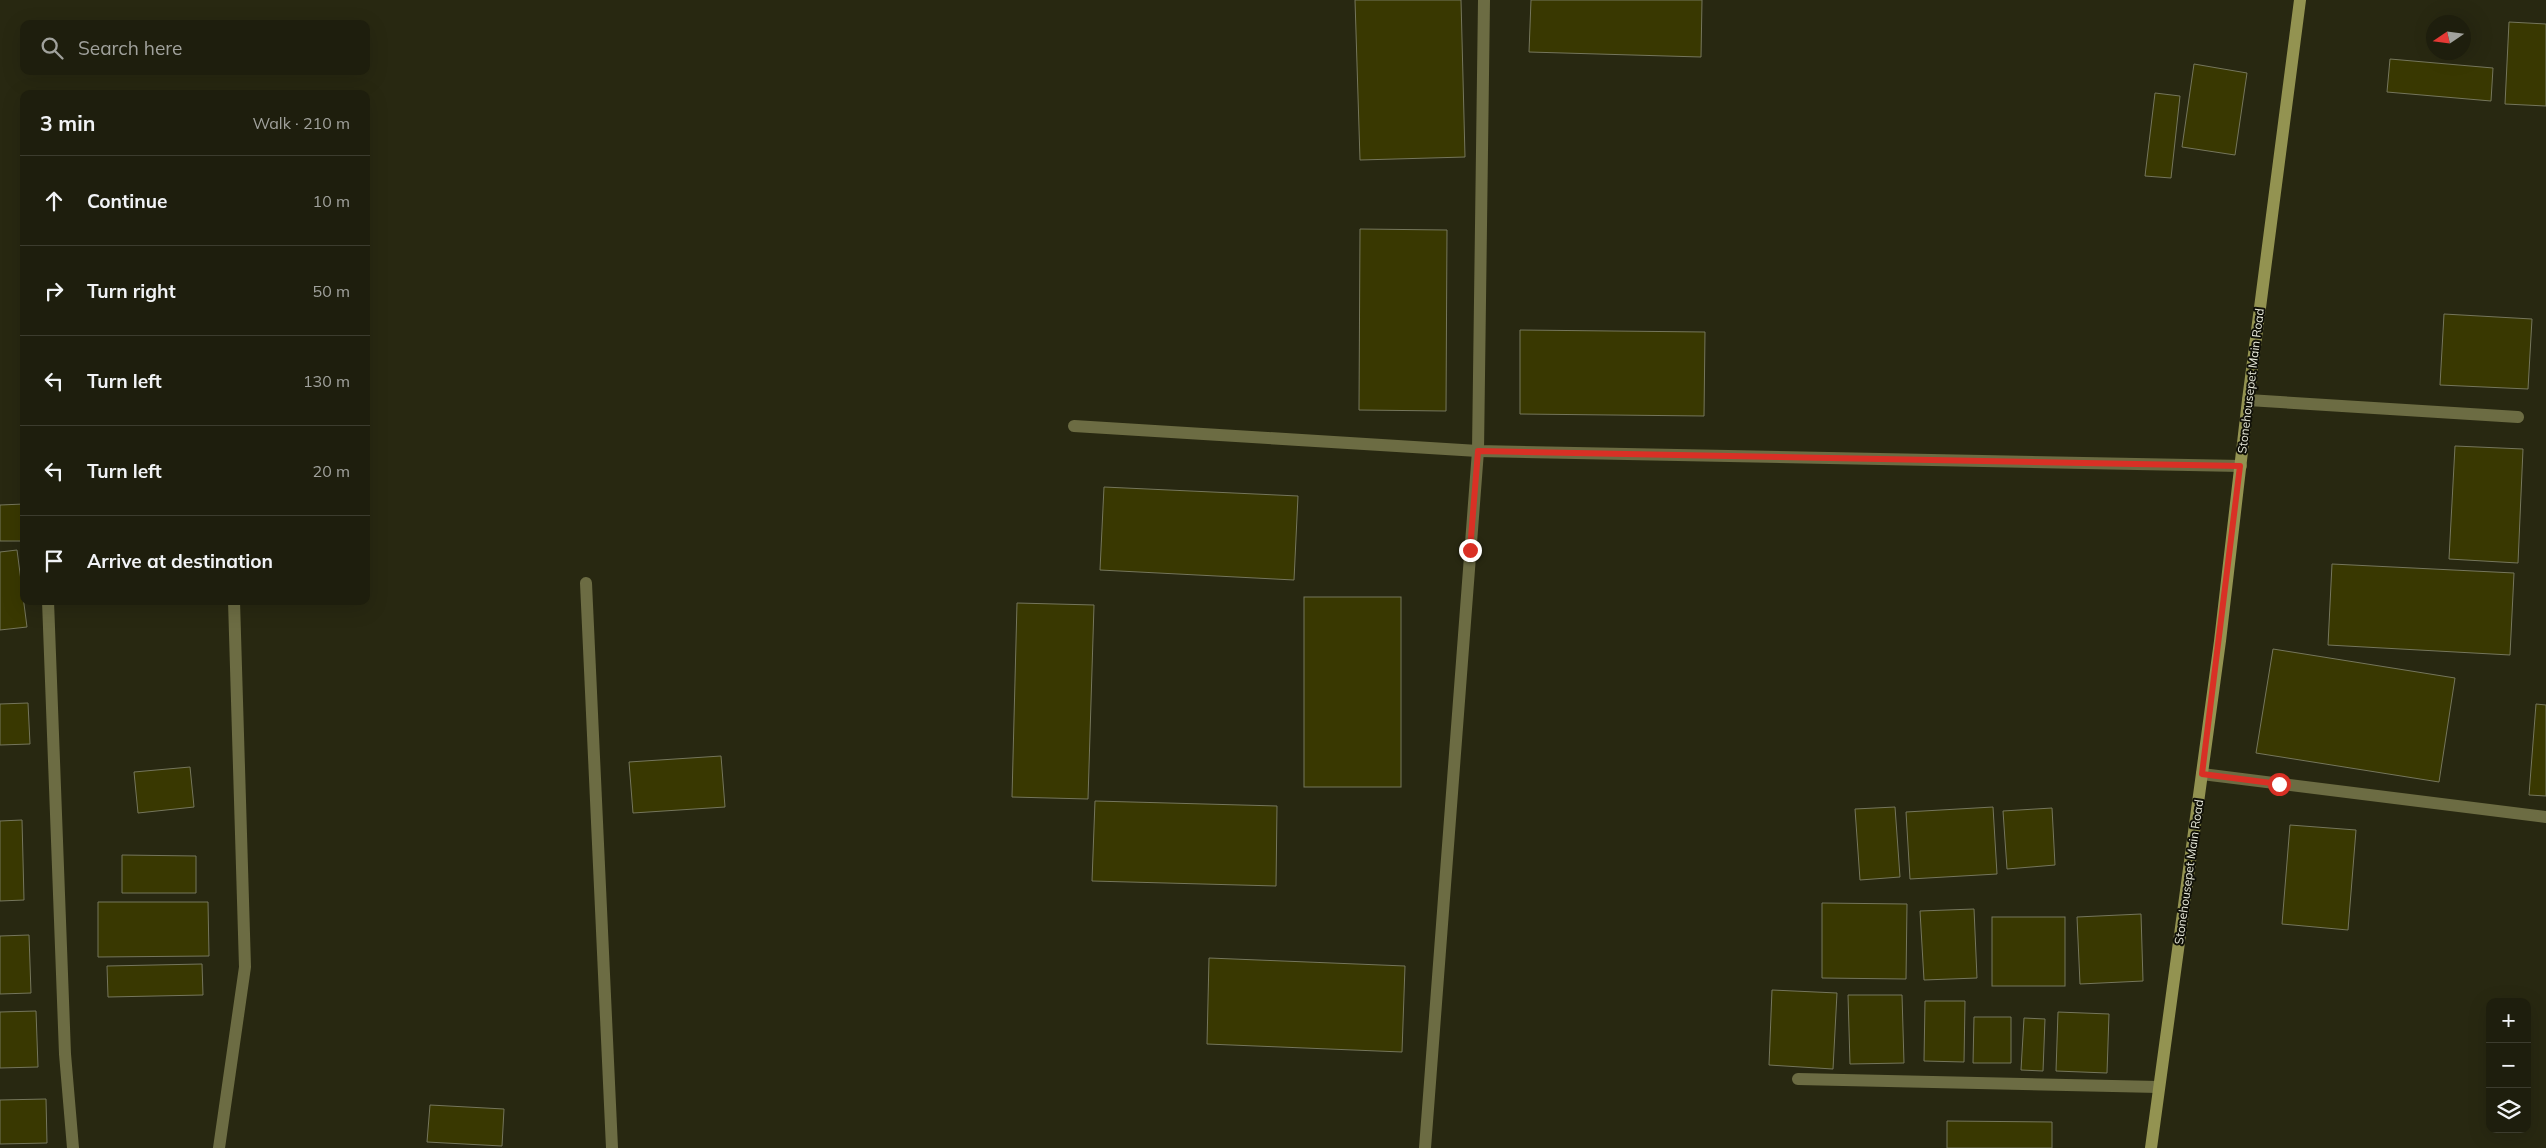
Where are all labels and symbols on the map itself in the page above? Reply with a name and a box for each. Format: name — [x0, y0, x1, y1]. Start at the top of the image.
north arrow — [2426, 15, 2471, 60]
street label: Stonehousepet Main Road — [2234, 307, 2267, 454]
route end — [1459, 539, 1482, 562]
route start — [2268, 773, 2291, 796]
street label: Stonehousepet Main Road — [2171, 798, 2206, 945]

